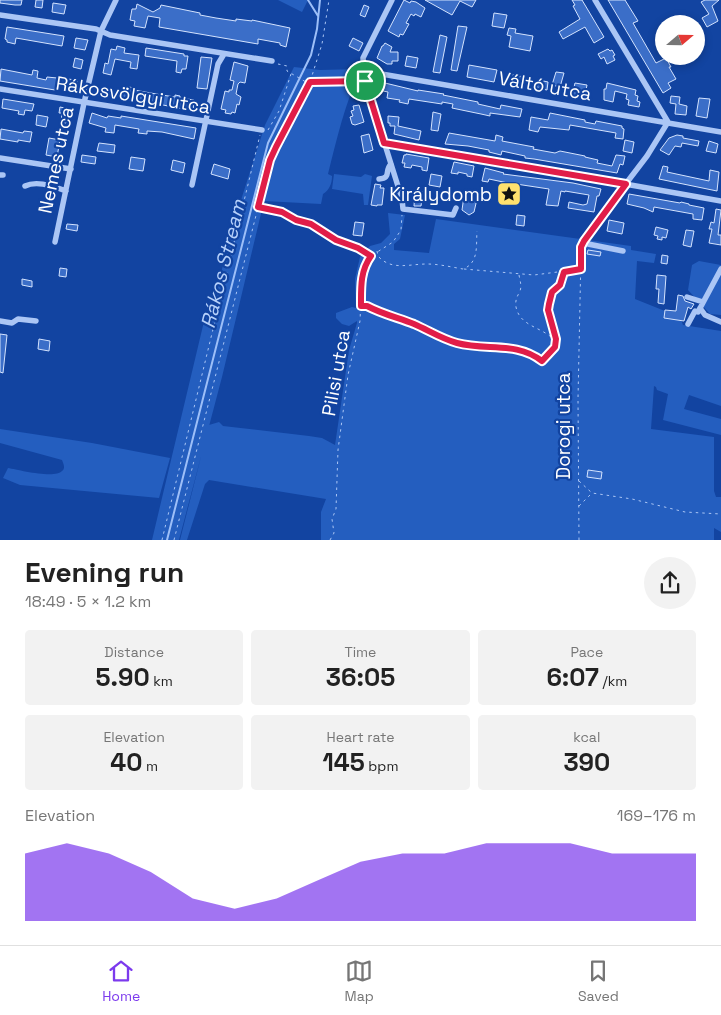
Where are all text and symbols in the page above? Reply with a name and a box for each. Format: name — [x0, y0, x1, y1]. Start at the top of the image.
north arrow — [655, 15, 705, 65]
map controls — [655, 15, 705, 65]
pin — [344, 60, 386, 102]
street label: Váltó utca — [497, 66, 594, 106]
icon: arrive — [351, 67, 379, 95]
street label: Rákosvölgyi utca — [54, 70, 212, 120]
street label: Nemes utca — [32, 104, 80, 216]
place icon: Királydomb — [496, 181, 522, 207]
place label: Királydomb — [389, 182, 492, 207]
water label: Rákos Stream — [194, 196, 252, 331]
street label: Pilisi utca — [316, 328, 356, 418]
street label: Dorogi utca — [551, 372, 576, 479]
text: Evening run — [25, 554, 184, 590]
button: share — [644, 557, 696, 609]
text: 18:49 · 5 × 1.2 km — [25, 591, 151, 612]
text: Distance — [104, 643, 164, 661]
text: Time — [345, 643, 376, 661]
text: Pace — [570, 643, 603, 661]
text: 5.90 — [96, 661, 150, 693]
text: 36:05 — [326, 661, 395, 693]
text: 6:07 — [546, 661, 599, 693]
text: km — [150, 672, 173, 690]
text: /km — [599, 672, 627, 690]
text: Elevation — [103, 728, 165, 746]
text: Heart rate — [327, 728, 394, 746]
text: kcal — [573, 728, 600, 746]
text: 40 — [110, 746, 142, 778]
text: 145 — [323, 746, 365, 778]
text: 390 — [563, 746, 610, 778]
text: m — [142, 757, 158, 775]
text: bpm — [365, 757, 398, 775]
text: Elevation — [25, 805, 95, 826]
text: 169–176 m — [617, 805, 696, 826]
tab: Home — [102, 957, 140, 1005]
tab: Map — [345, 957, 374, 1005]
tab: Saved — [578, 957, 619, 1005]

